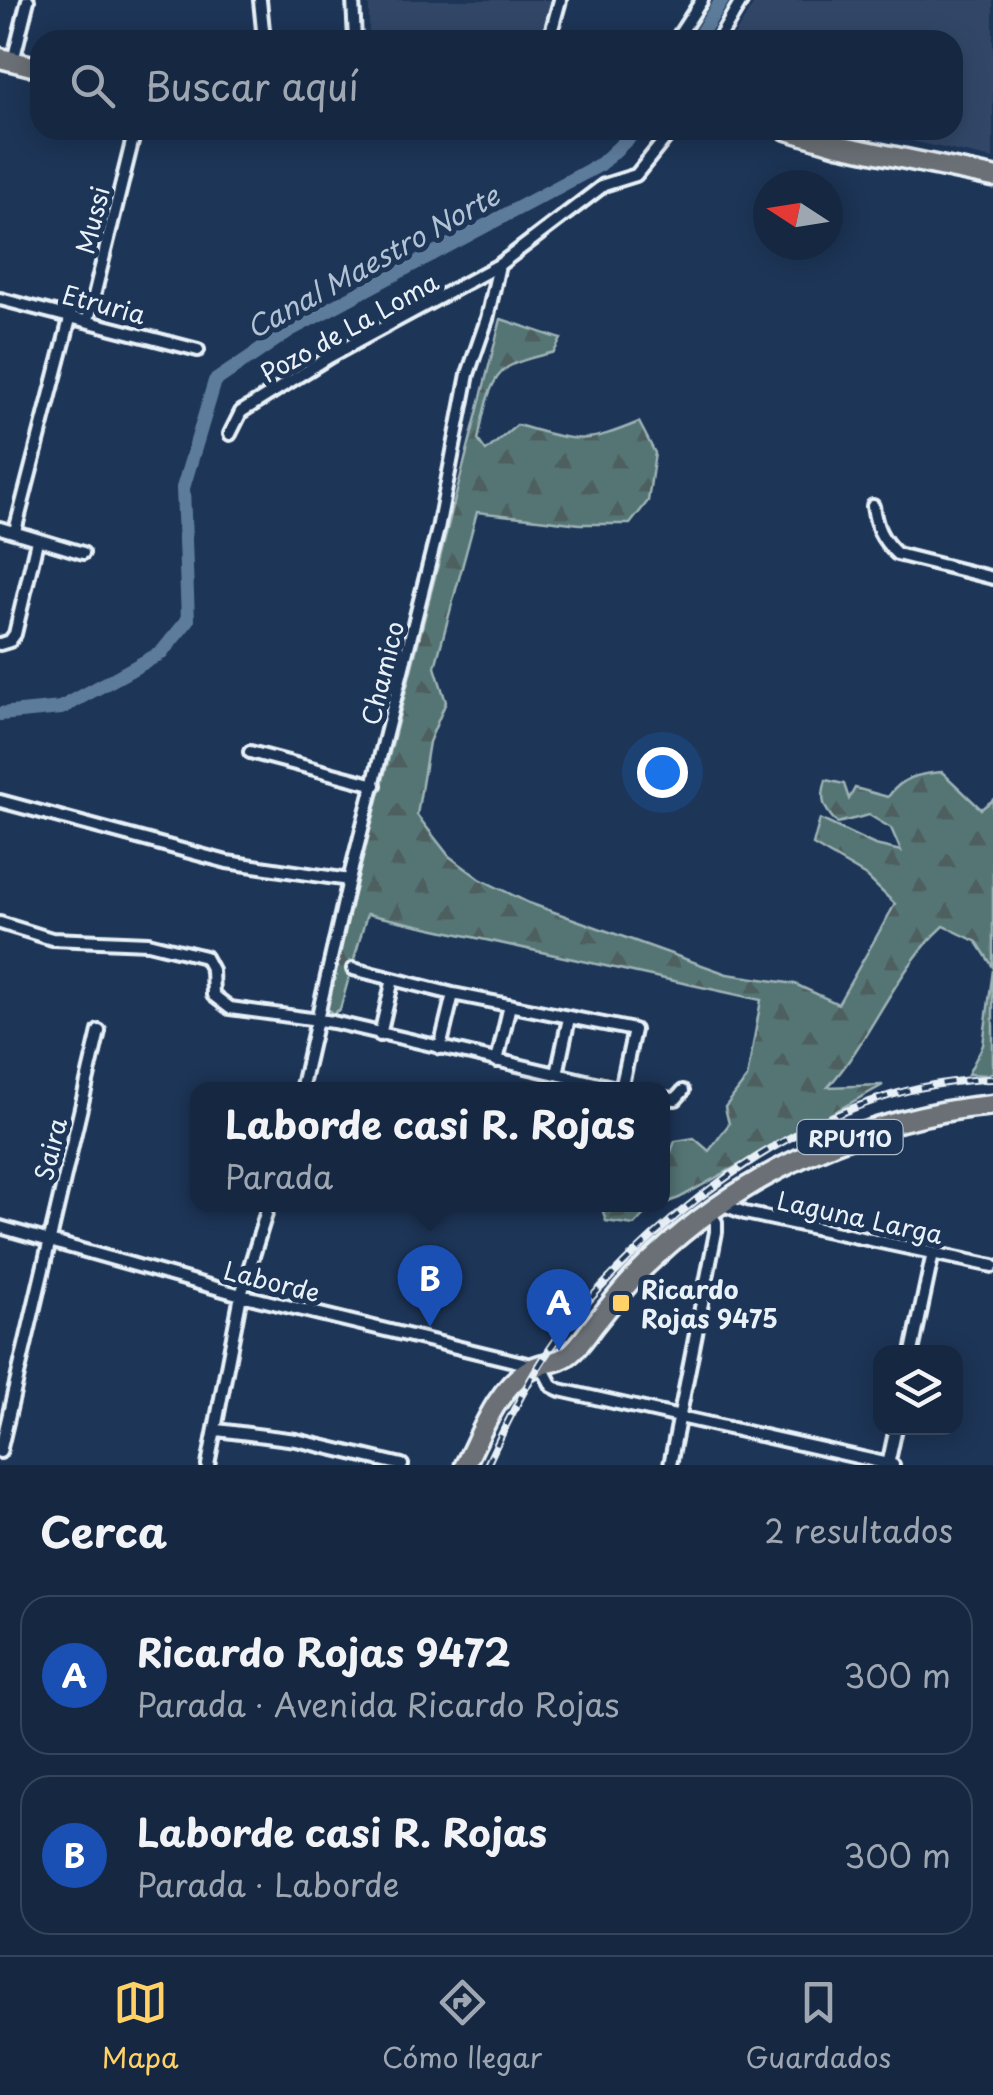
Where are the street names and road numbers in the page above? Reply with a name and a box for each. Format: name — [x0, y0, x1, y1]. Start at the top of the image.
street label: Mussi — [65, 182, 119, 258]
street label: Pozo de La Loma — [253, 262, 445, 392]
street label: Etruria — [58, 275, 150, 333]
street label: Chamico — [351, 617, 413, 729]
street label: Saira — [24, 1113, 76, 1184]
road number: RPU110 — [798, 1120, 902, 1154]
street label: Laguna Larga — [774, 1181, 947, 1253]
street label: Laborde — [220, 1251, 324, 1311]

